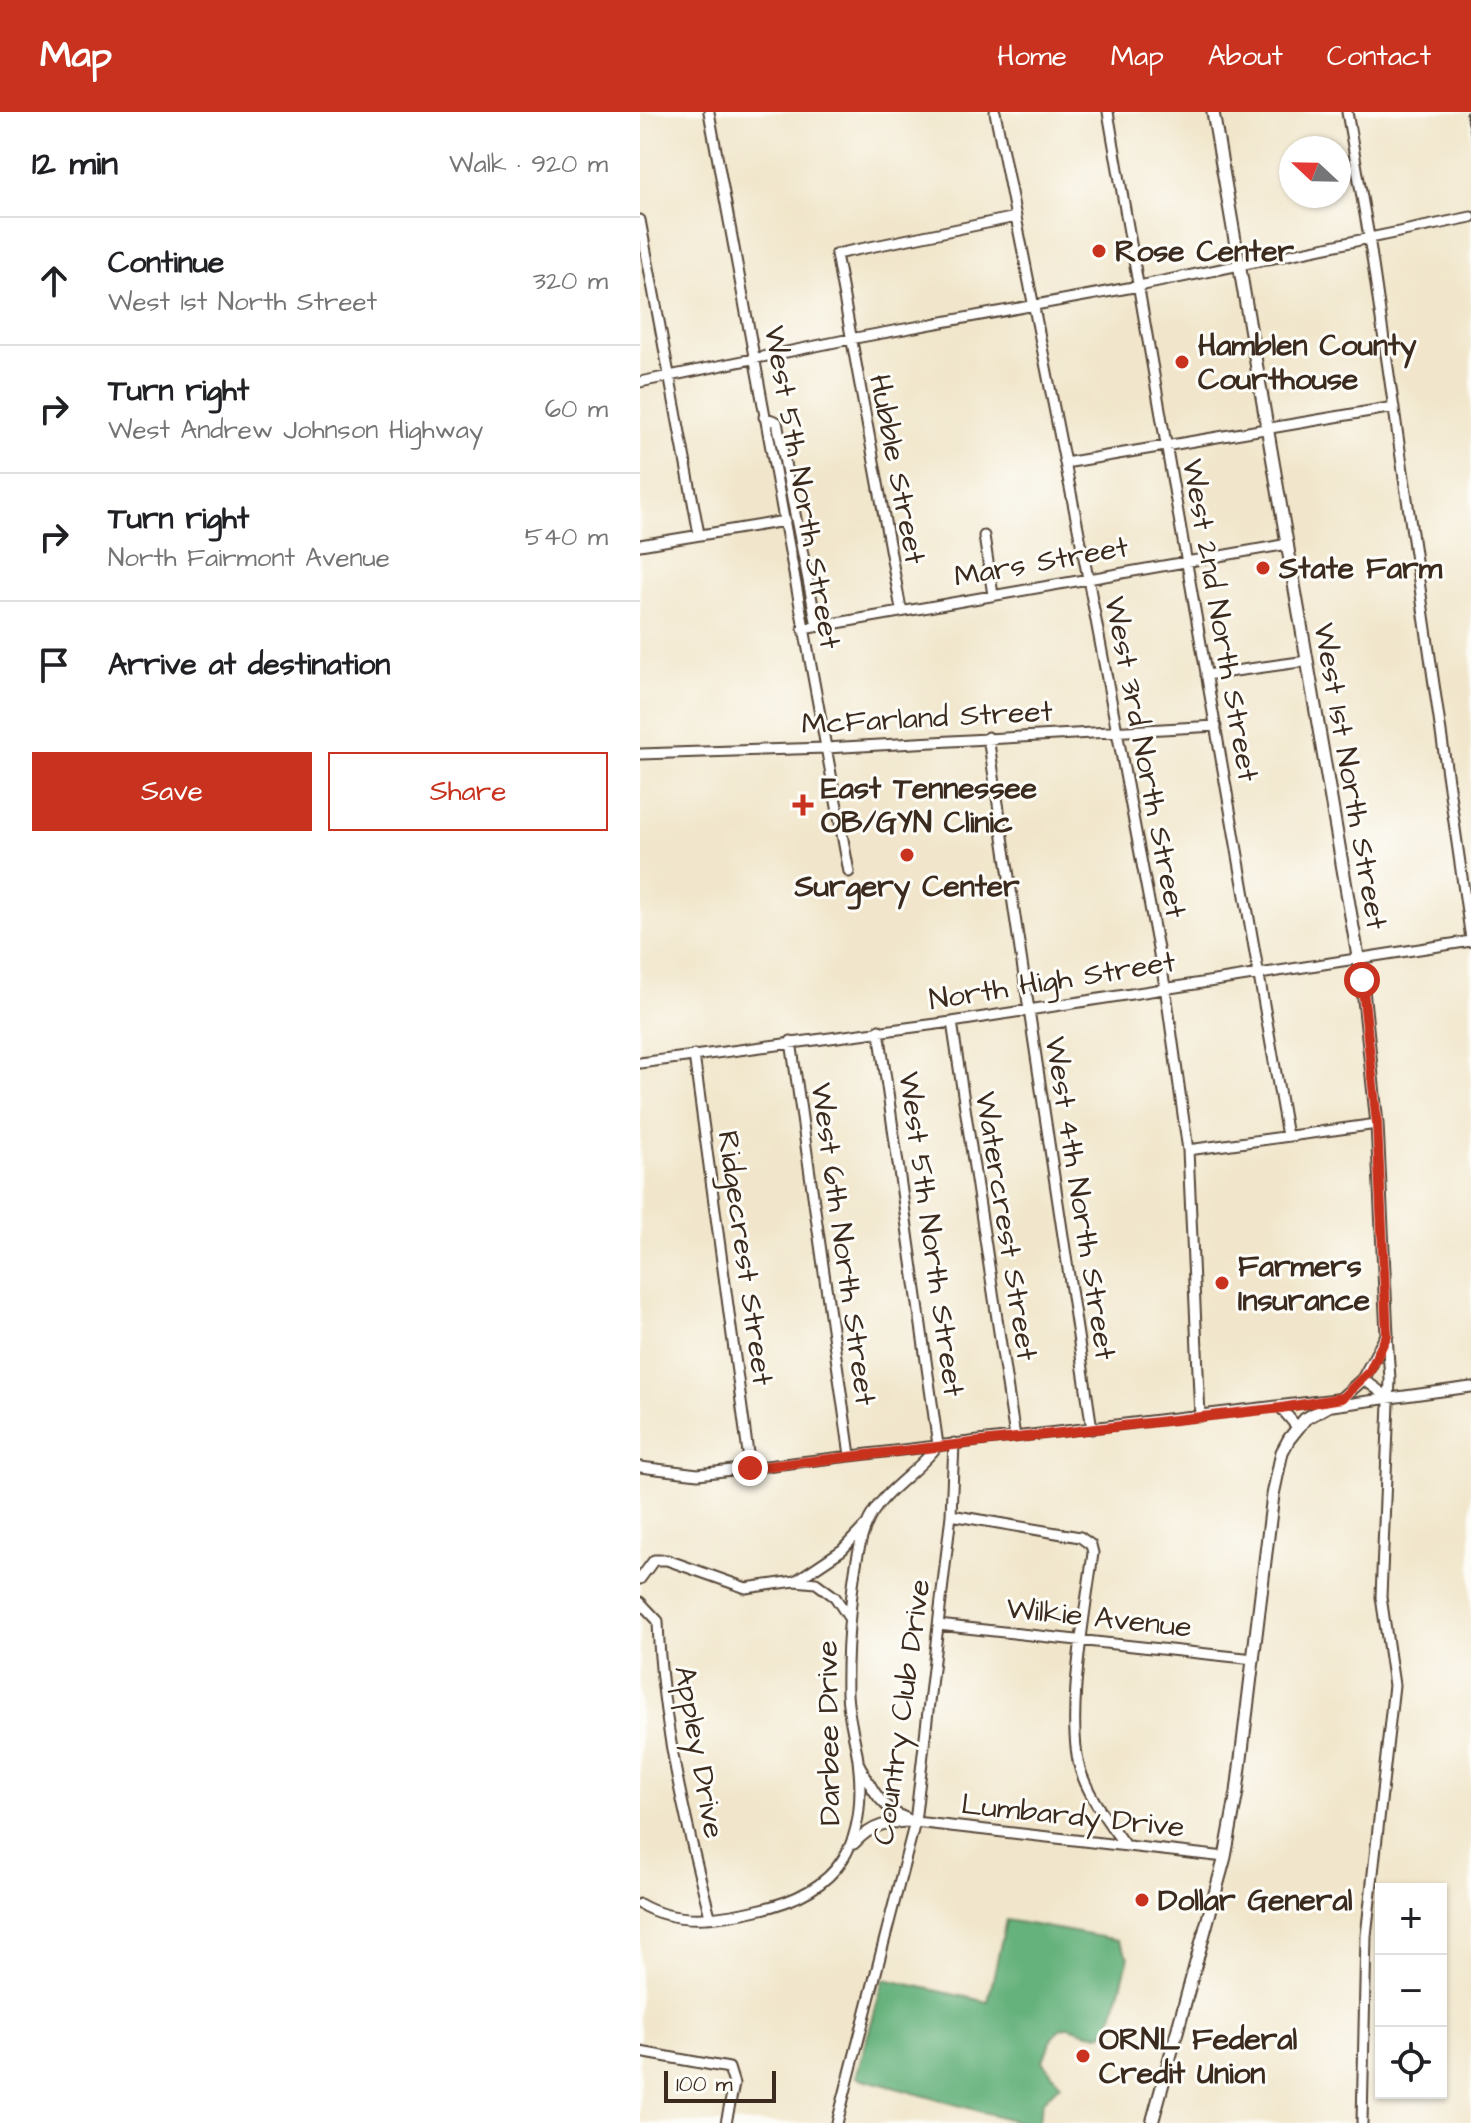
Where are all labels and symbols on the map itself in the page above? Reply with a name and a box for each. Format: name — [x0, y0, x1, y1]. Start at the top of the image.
north arrow — [1279, 136, 1351, 208]
place label: Rose Center — [1115, 231, 1294, 273]
marker: Rose Center — [1090, 242, 1108, 260]
street label: West 5th North Street — [753, 322, 851, 652]
place label: Hamblen County Courthouse — [1198, 325, 1417, 401]
marker: Hamblen County Courthouse — [1173, 353, 1191, 371]
street label: Hubble Street — [858, 371, 936, 568]
street label: West 2nd North Street — [1171, 456, 1269, 785]
street label: Mars Street — [951, 526, 1132, 598]
place label: State Farm — [1278, 548, 1443, 590]
marker: State Farm — [1254, 559, 1272, 577]
street label: West 3rd North Street — [1093, 593, 1197, 922]
street label: West 1st North Street — [1302, 620, 1398, 933]
street label: McFarland Street — [800, 690, 1054, 746]
place label: East Tennessee OB/GYN Clinic — [821, 768, 1037, 844]
marker: East Tennessee OB/GYN Clinic — [792, 794, 814, 816]
marker: Surgery Center — [898, 846, 916, 864]
place label: Surgery Center — [793, 866, 1020, 910]
street label: North High Street — [926, 941, 1178, 1022]
route start — [1344, 962, 1380, 998]
street label: West 4th North Street — [1034, 1033, 1126, 1363]
street label: West 5th North Street — [887, 1069, 975, 1399]
street label: West 6th North Street — [800, 1080, 886, 1408]
street label: Watercrest Street — [964, 1089, 1048, 1364]
street label: Ridgecrest Street — [705, 1128, 784, 1388]
place label: Farmers Insurance — [1238, 1246, 1370, 1322]
marker: Farmers Insurance — [1213, 1274, 1231, 1292]
route end — [732, 1450, 768, 1486]
street label: Country Club Drive — [863, 1577, 942, 1848]
street label: Wilkie Avenue — [1004, 1587, 1194, 1649]
street label: Darbee Drive — [806, 1640, 852, 1826]
street label: Appley Drive — [662, 1663, 735, 1842]
street label: Lumbardy Drive — [959, 1783, 1187, 1850]
place label: Dollar General — [1158, 1880, 1353, 1922]
marker: Dollar General — [1133, 1891, 1151, 1909]
place label: ORNL Federal Credit Union — [1099, 2019, 1298, 2095]
marker: ORNL Federal Credit Union — [1074, 2047, 1092, 2065]
scale bar — [664, 2067, 776, 2103]

